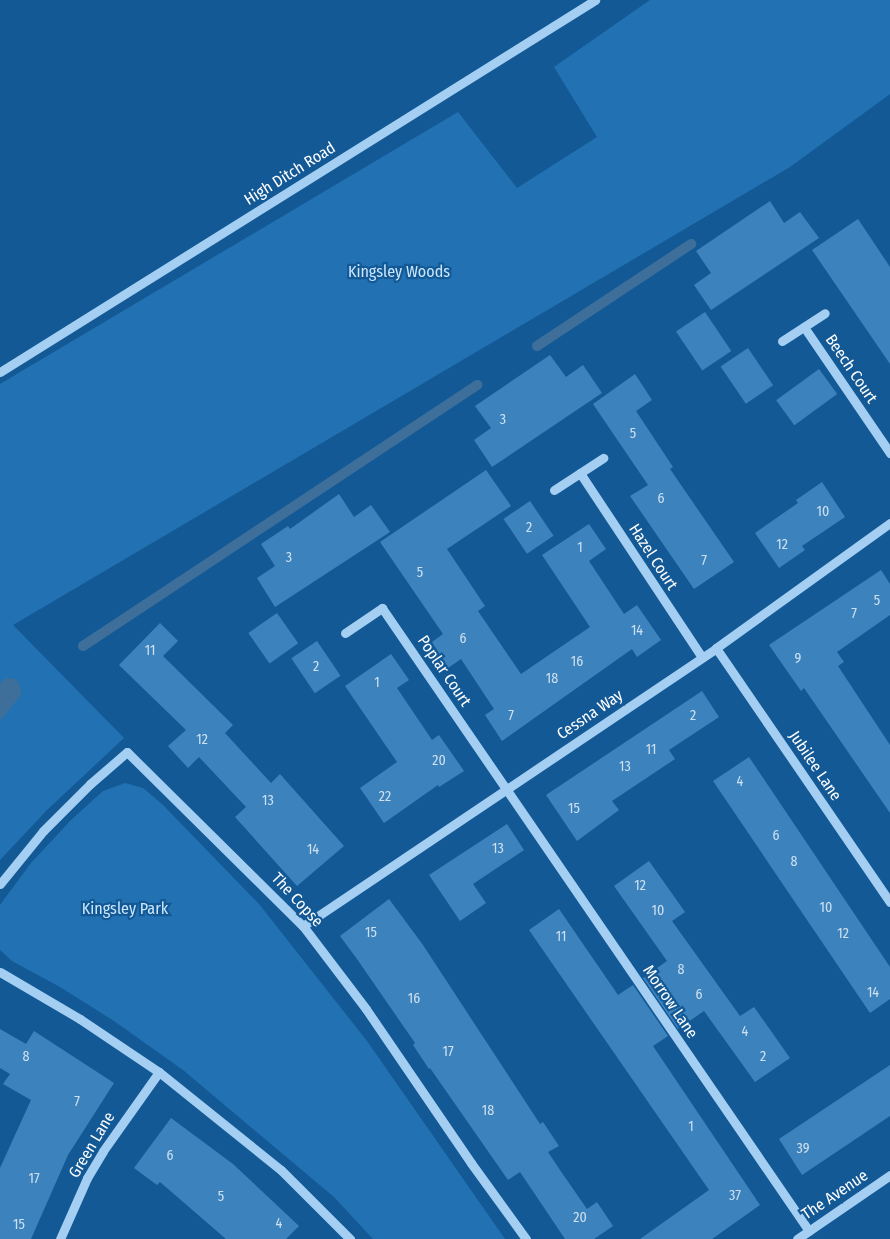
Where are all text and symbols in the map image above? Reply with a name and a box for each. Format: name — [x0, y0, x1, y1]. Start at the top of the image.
street label: High Ditch Road — [241, 138, 339, 210]
park label: Kingsley Woods — [348, 262, 450, 282]
street label: Beech Court — [821, 331, 881, 407]
house number: 3 — [500, 412, 506, 428]
house number: 5 — [630, 426, 636, 442]
house number: 6 — [658, 491, 664, 507]
house number: 10 — [817, 504, 829, 520]
house number: 2 — [526, 520, 532, 536]
street label: Hazel Court — [625, 520, 681, 594]
house number: 12 — [776, 537, 788, 553]
house number: 1 — [577, 540, 583, 556]
house number: 3 — [286, 550, 292, 566]
house number: 7 — [701, 553, 707, 569]
house number: 5 — [417, 565, 423, 581]
house number: 5 — [874, 593, 880, 609]
house number: 7 — [851, 606, 857, 622]
house number: 14 — [631, 623, 643, 639]
house number: 6 — [460, 631, 466, 647]
street label: Poplar Court — [413, 632, 475, 710]
house number: 11 — [145, 643, 155, 659]
house number: 9 — [795, 651, 801, 667]
house number: 16 — [571, 654, 583, 670]
house number: 2 — [313, 659, 319, 675]
house number: 18 — [546, 671, 558, 687]
house number: 1 — [374, 675, 380, 691]
street label: Cessna Way — [553, 686, 627, 744]
house number: 7 — [508, 708, 514, 724]
house number: 2 — [690, 708, 696, 724]
street label: Jubilee Lane — [785, 727, 845, 805]
house number: 12 — [196, 732, 208, 748]
house number: 11 — [646, 742, 656, 758]
house number: 20 — [432, 753, 446, 769]
house number: 13 — [619, 759, 631, 775]
house number: 4 — [737, 774, 743, 790]
house number: 22 — [379, 789, 391, 805]
house number: 13 — [262, 793, 274, 809]
house number: 15 — [568, 801, 580, 817]
house number: 6 — [773, 828, 779, 844]
house number: 13 — [492, 841, 504, 857]
house number: 14 — [307, 842, 319, 858]
house number: 8 — [791, 854, 797, 870]
street label: The Copse — [267, 869, 327, 931]
house number: 12 — [634, 878, 646, 894]
park label: Kingsley Park — [82, 899, 168, 919]
house number: 10 — [820, 900, 832, 916]
house number: 10 — [652, 903, 664, 919]
house number: 15 — [365, 925, 377, 941]
house number: 12 — [837, 926, 849, 942]
house number: 11 — [556, 929, 566, 945]
street label: Morrow Lane — [638, 962, 702, 1042]
house number: 8 — [678, 962, 684, 978]
house number: 14 — [867, 985, 879, 1001]
house number: 6 — [696, 987, 702, 1003]
house number: 16 — [408, 991, 420, 1007]
house number: 4 — [742, 1024, 748, 1040]
house number: 17 — [442, 1044, 454, 1060]
house number: 8 — [23, 1049, 29, 1065]
house number: 2 — [760, 1049, 766, 1065]
house number: 7 — [74, 1094, 80, 1110]
house number: 18 — [482, 1103, 494, 1119]
street label: Green Lane — [65, 1109, 119, 1181]
house number: 1 — [688, 1119, 694, 1135]
house number: 39 — [797, 1141, 809, 1157]
house number: 6 — [167, 1148, 173, 1164]
street label: The Avenue — [798, 1166, 872, 1224]
house number: 17 — [28, 1171, 40, 1187]
house number: 37 — [729, 1188, 741, 1204]
house number: 5 — [218, 1189, 224, 1205]
house number: 20 — [573, 1210, 587, 1226]
house number: 4 — [276, 1216, 282, 1232]
house number: 15 — [13, 1217, 25, 1233]

